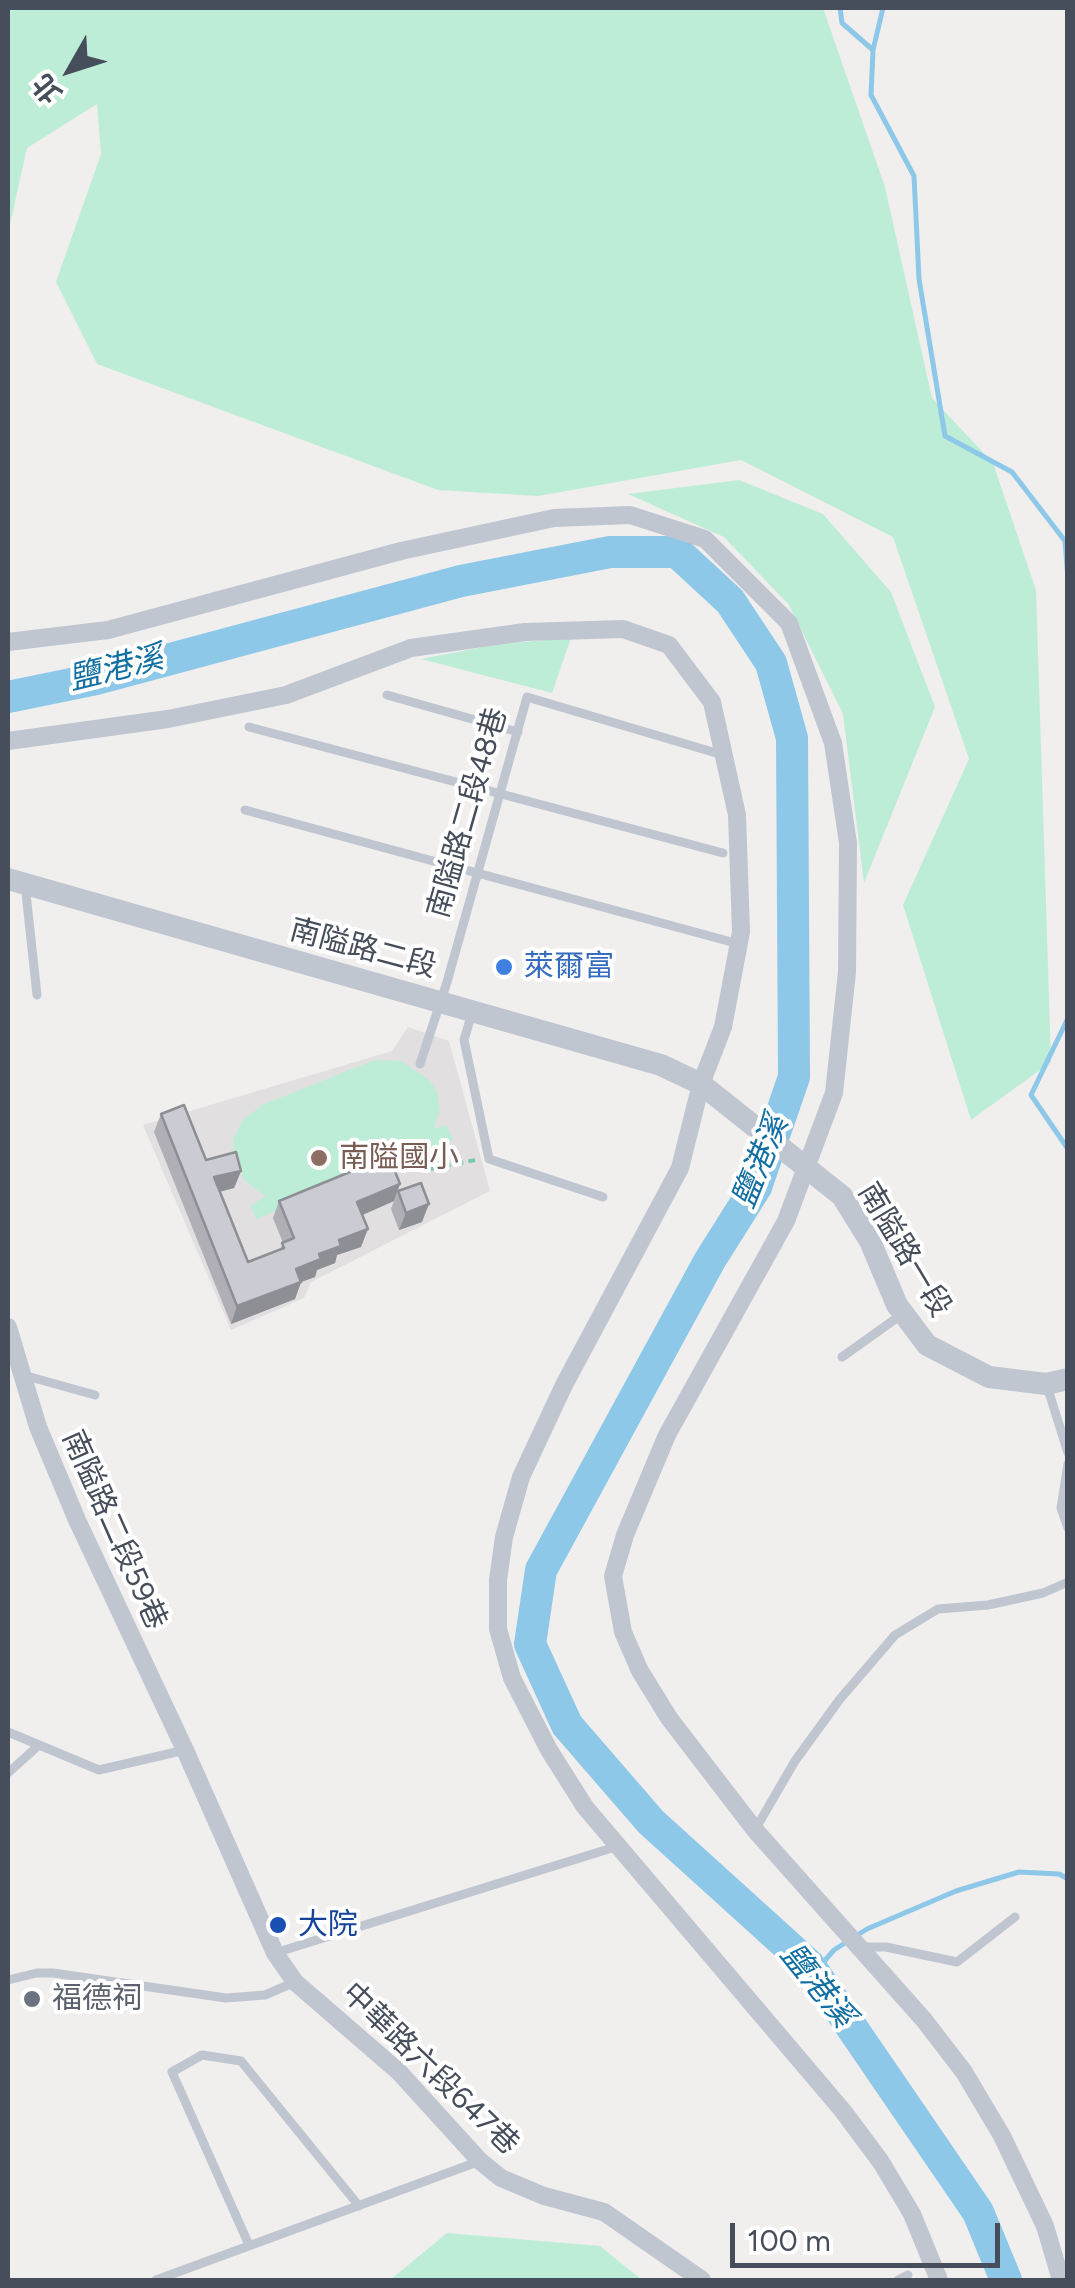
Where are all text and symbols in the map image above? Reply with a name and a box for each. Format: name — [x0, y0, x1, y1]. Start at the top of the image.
north arrow — [20, 20, 120, 120]
text: 北 — [25, 67, 69, 110]
water label: 鹽港溪 — [65, 639, 167, 699]
street label: 南隘路二段48巷 — [421, 704, 515, 922]
street label: 南隘路二段 — [286, 912, 440, 986]
place label: 萊爾富 — [524, 949, 614, 985]
marker: 萊爾富 — [493, 956, 515, 978]
water label: 鹽港溪 — [725, 1110, 797, 1214]
place label: 南隘國小 — [339, 1140, 459, 1176]
marker: 南隘國小 — [308, 1147, 330, 1169]
street label: 南隘路一段 — [850, 1176, 958, 1324]
street label: 南隘路二段59巷 — [54, 1425, 174, 1635]
place label: 大院 — [298, 1907, 358, 1943]
marker: 大院 — [267, 1914, 289, 1936]
water label: 鹽港溪 — [772, 1937, 862, 2035]
street label: 中華路六段647巷 — [334, 1976, 526, 2162]
place label: 福德祠 — [52, 1981, 142, 2017]
marker: 福德祠 — [21, 1988, 43, 2010]
scale bar — [735, 2203, 1005, 2265]
text: 100 m — [747, 2222, 831, 2259]

